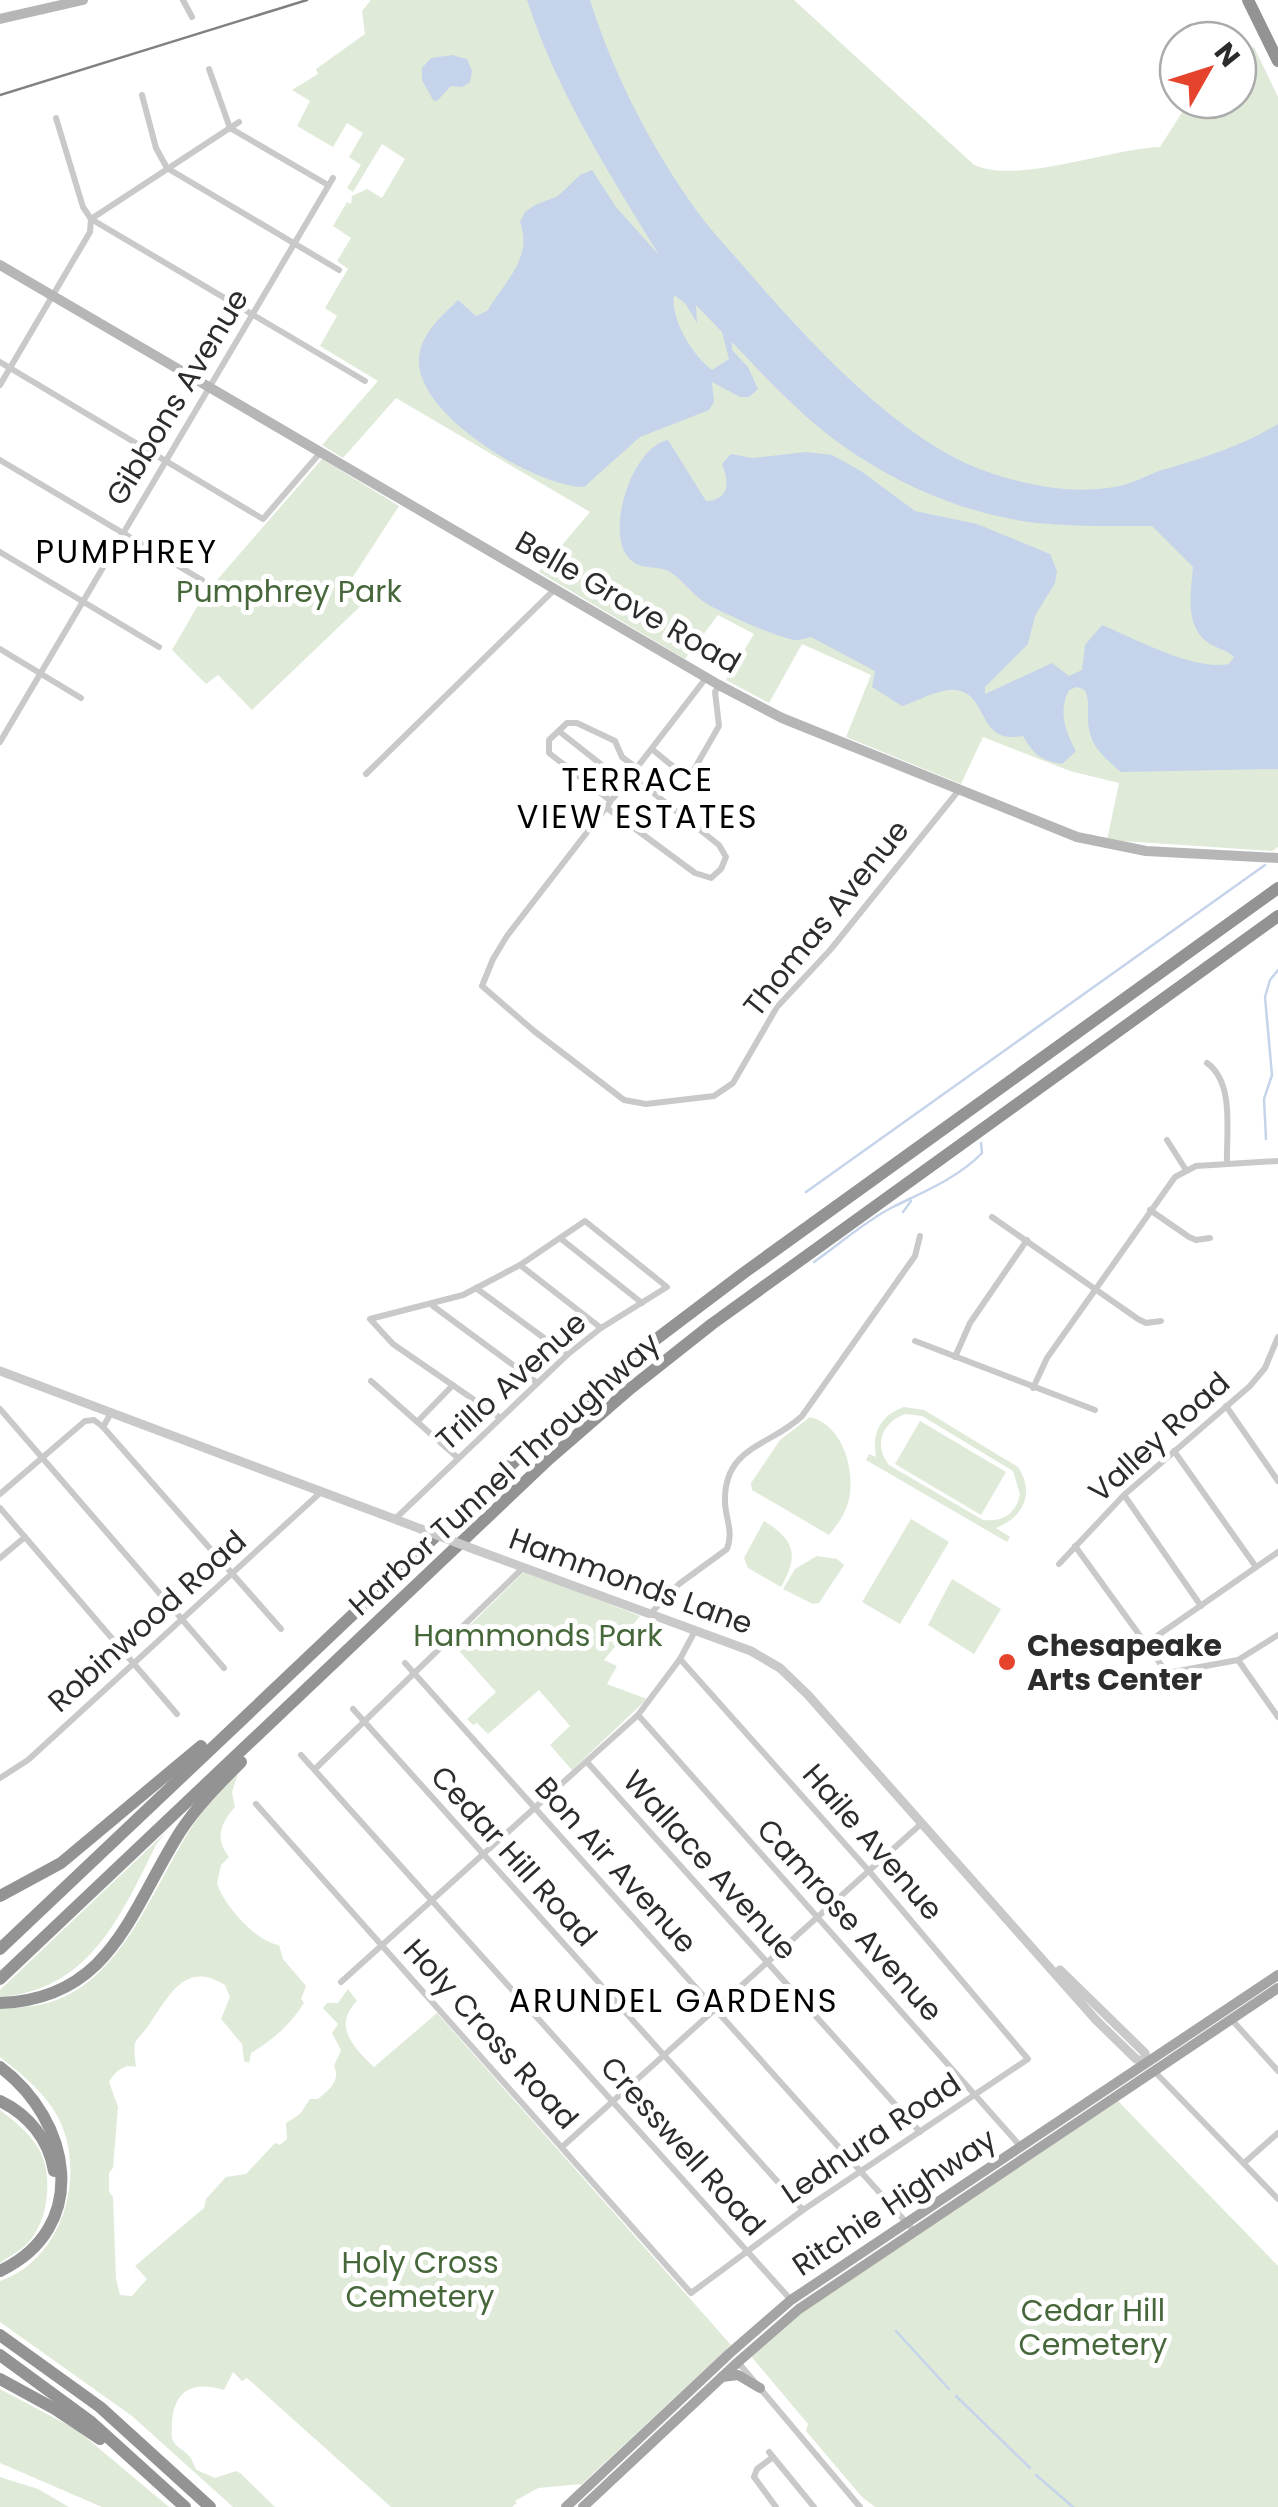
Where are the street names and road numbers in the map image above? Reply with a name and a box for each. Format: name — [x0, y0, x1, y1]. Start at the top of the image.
street label: Gibbons Avenue — [95, 280, 259, 514]
street label: Belle Grove Road — [507, 520, 749, 684]
street label: Thomas Avenue — [733, 810, 919, 1026]
street label: Trillo Avenue — [426, 1302, 596, 1460]
street label: Harbor Tunnel Throughway — [339, 1322, 669, 1625]
street label: Valley Road — [1079, 1362, 1239, 1512]
street label: Hammonds Lane — [503, 1517, 759, 1645]
street label: Robinwood Road — [38, 1520, 256, 1722]
street label: Haile Avenue — [793, 1754, 953, 1930]
street label: Cedar Hill Road — [421, 1756, 607, 1956]
street label: Wallace Avenue — [613, 1761, 807, 1969]
street label: Bon Air Avenue — [525, 1767, 707, 1963]
street label: Camrose Avenue — [747, 1809, 953, 2031]
street label: Holy Cross Road — [394, 1929, 588, 2139]
street label: Cresswell Road — [591, 2047, 775, 2245]
street label: Lednura Road — [773, 2062, 969, 2214]
street label: Ritchie Highway — [784, 2118, 1004, 2286]

